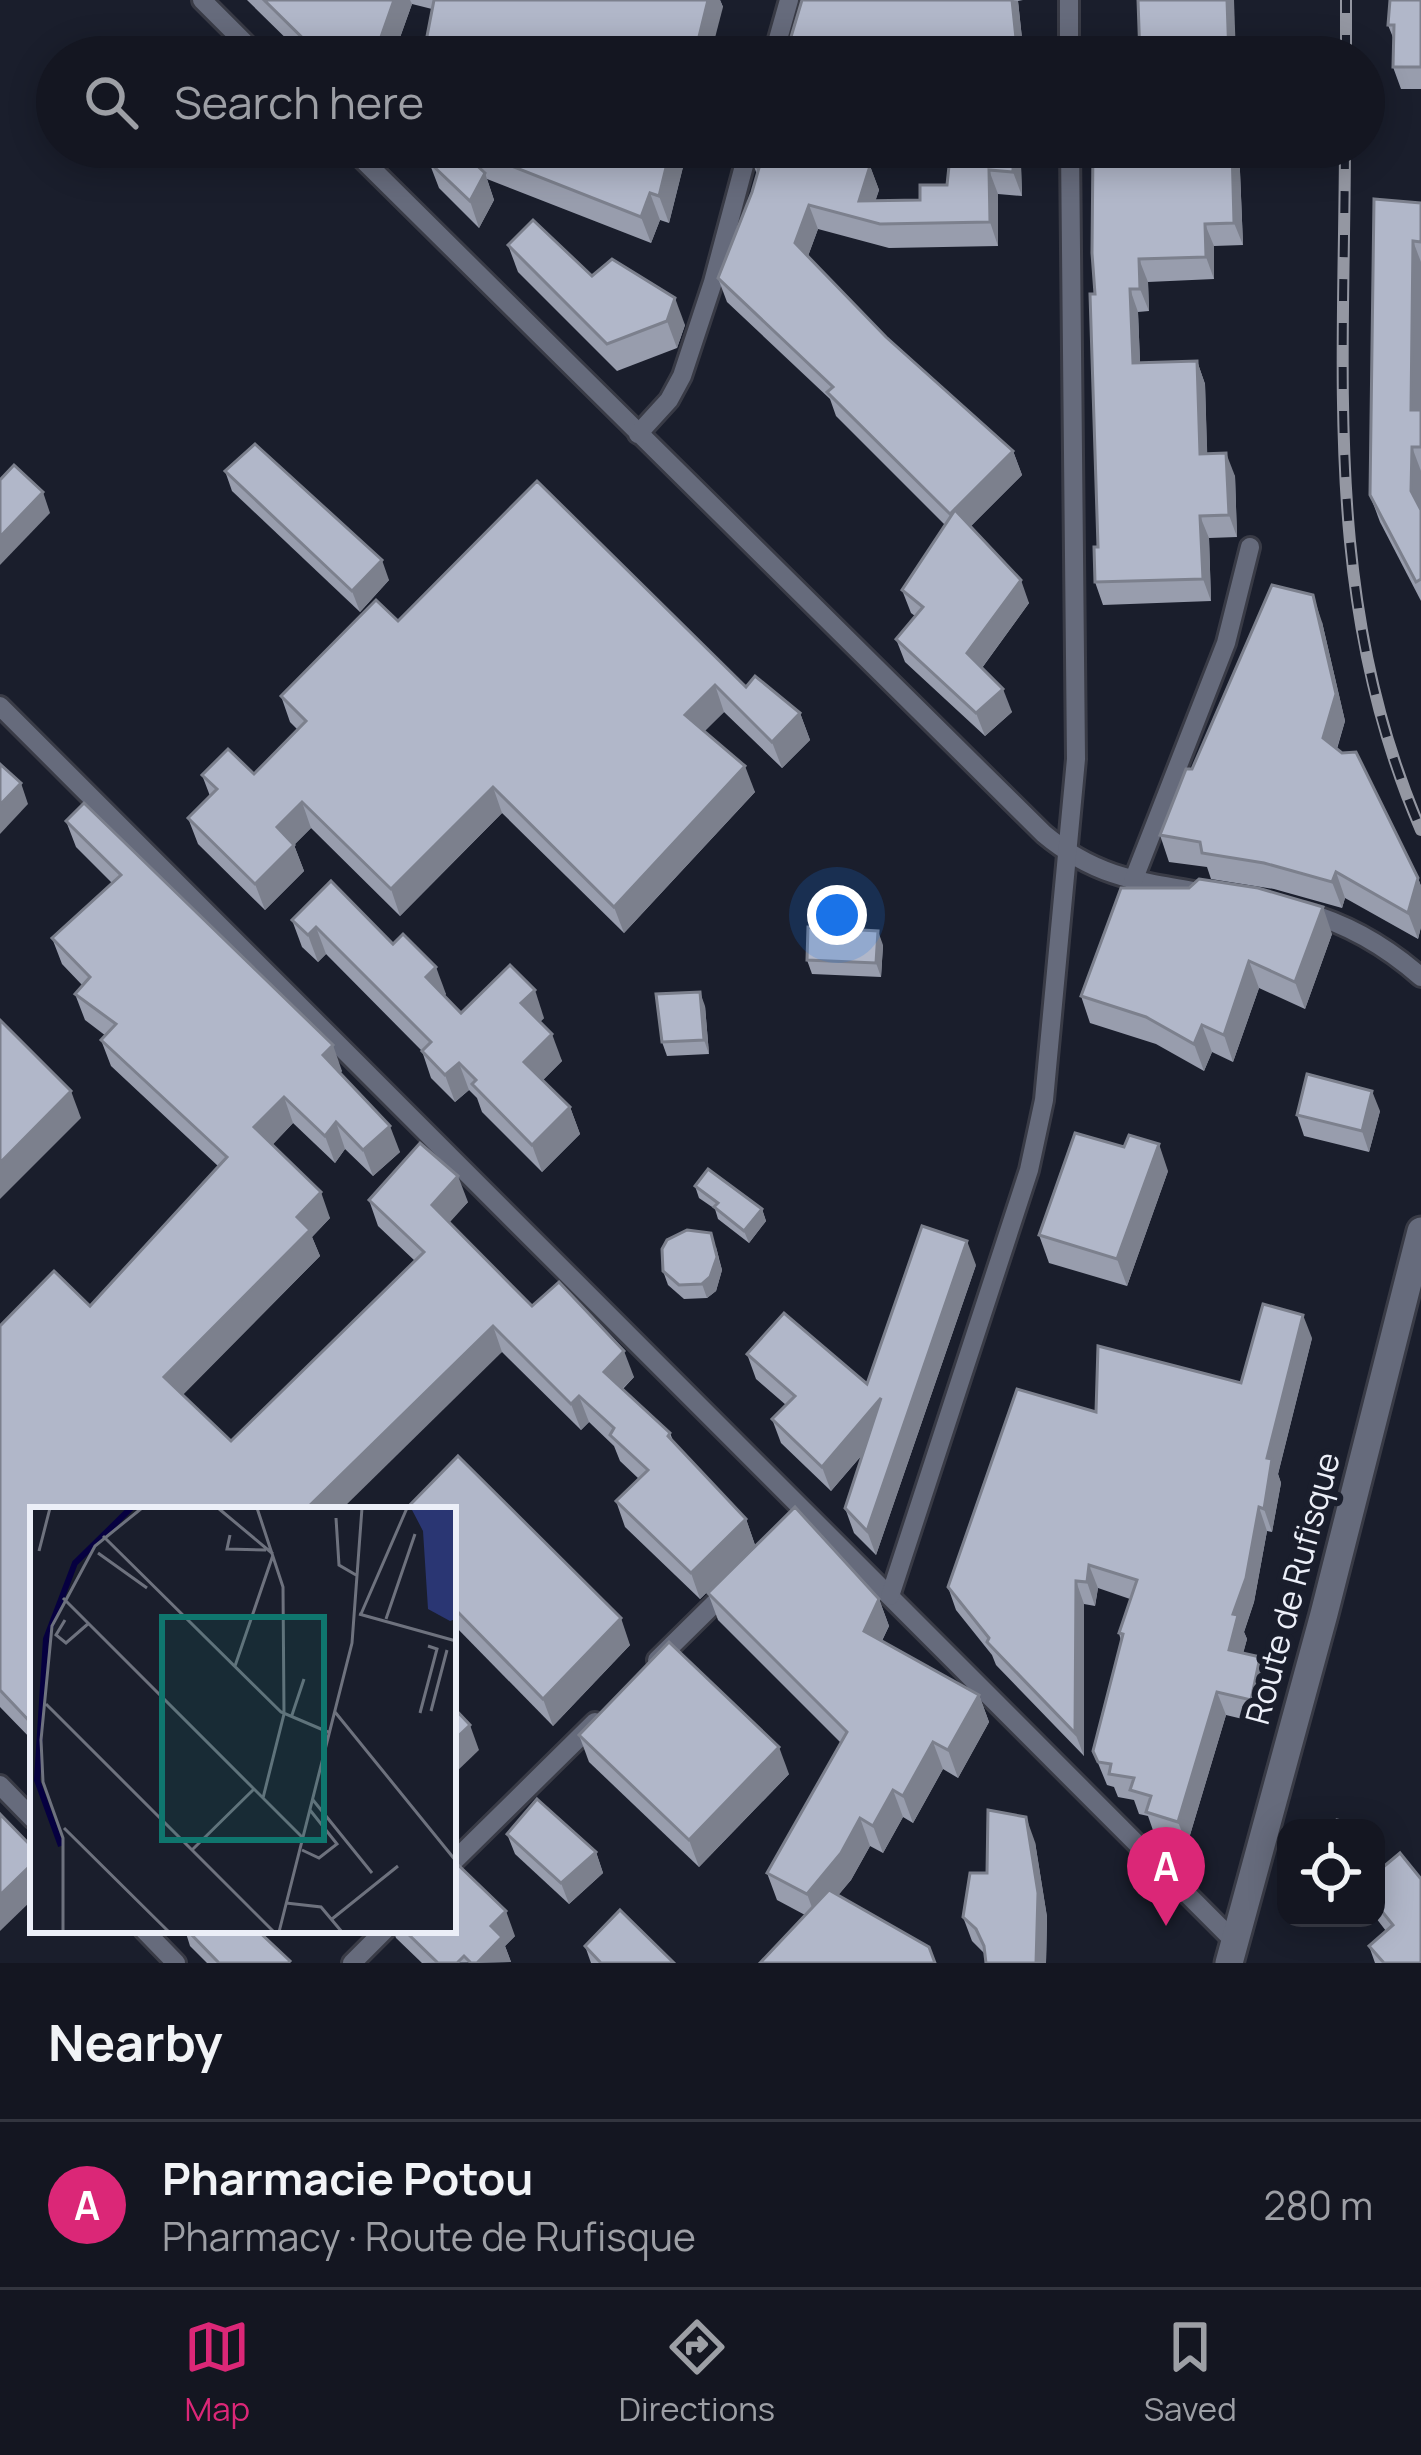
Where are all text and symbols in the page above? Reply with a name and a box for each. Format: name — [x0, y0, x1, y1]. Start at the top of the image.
search box — [36, 36, 1385, 168]
icon: search — [78, 69, 144, 135]
text: Search here — [174, 71, 424, 133]
your location — [807, 885, 867, 945]
street label: Route de Rufisque — [1234, 1447, 1350, 1729]
inset map — [30, 1507, 456, 1933]
map controls — [1277, 1819, 1385, 1927]
button: locate — [1277, 1819, 1385, 1927]
pin: A — [1127, 1827, 1205, 1926]
text: Nearby — [48, 2007, 223, 2076]
text: Pharmacie Potou — [162, 2147, 533, 2209]
text: A — [74, 2178, 100, 2232]
text: 280 m — [1263, 2178, 1373, 2232]
text: Pharmacy · Route de Rufisque — [162, 2209, 696, 2263]
tab: Map — [184, 2314, 250, 2431]
tab: Directions — [619, 2314, 775, 2431]
tab: Saved — [1144, 2314, 1237, 2431]

